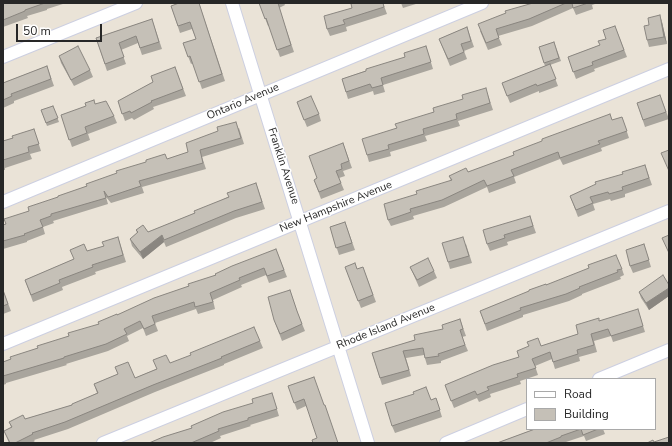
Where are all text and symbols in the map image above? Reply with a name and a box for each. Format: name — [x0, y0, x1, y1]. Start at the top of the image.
scale bar — [18, 16, 104, 42]
text: 50 m — [23, 23, 51, 39]
street label: Ontario Avenue — [205, 81, 281, 123]
street label: Franklin Avenue — [264, 126, 302, 206]
street label: New Hampshire Avenue — [278, 178, 394, 236]
street label: Rhode Island Avenue — [335, 301, 437, 353]
legend — [526, 378, 656, 430]
text: Road — [564, 386, 592, 402]
text: Building — [564, 406, 609, 422]

